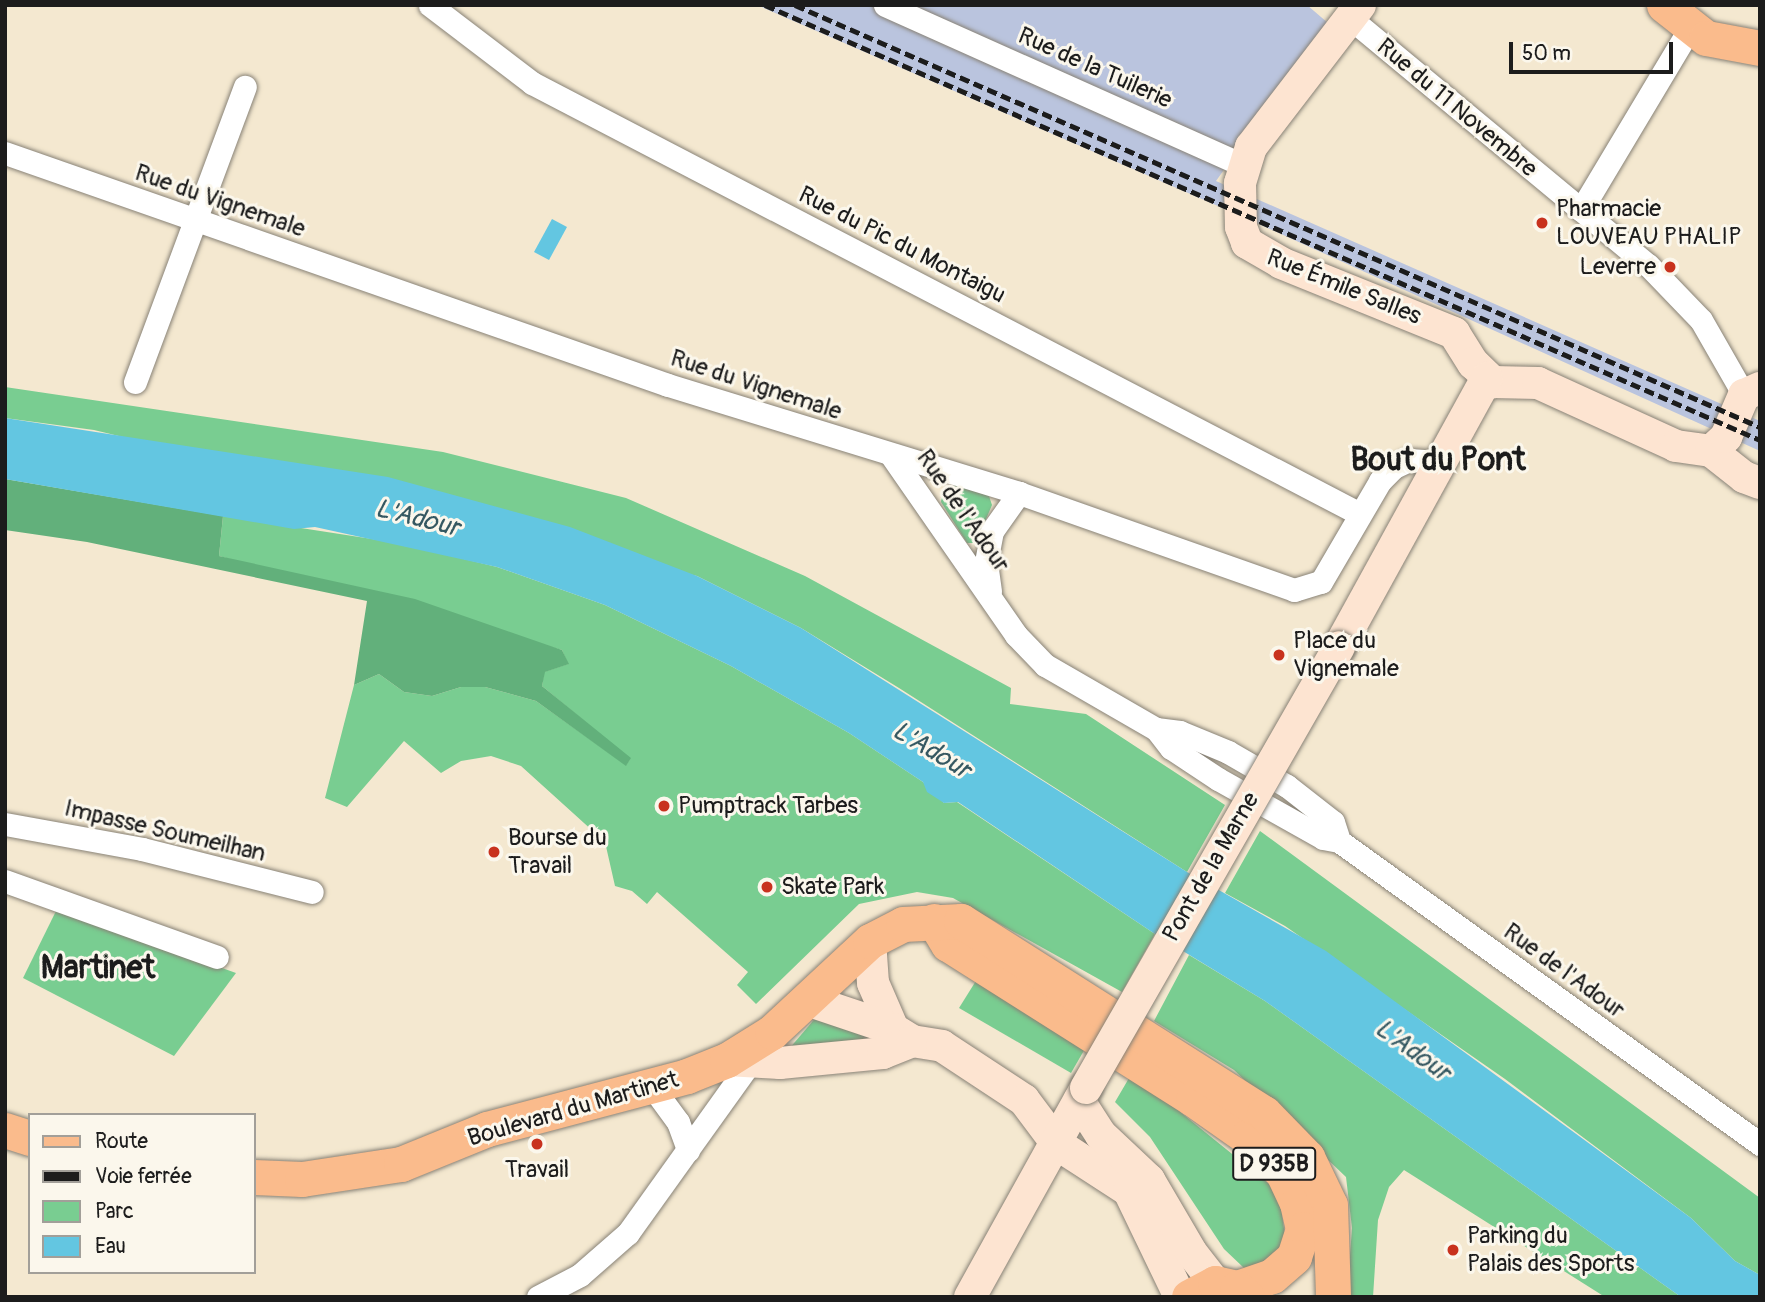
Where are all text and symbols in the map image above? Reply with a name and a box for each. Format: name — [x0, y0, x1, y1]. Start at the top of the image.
street label: Rue de la Tuilerie — [1014, 21, 1176, 115]
scale bar — [1513, 28, 1678, 72]
street label: Rue du 11 Novembre — [1371, 33, 1543, 183]
text: 50 m — [1522, 40, 1571, 67]
street label: Rue du Vignemale — [131, 158, 309, 244]
street label: Rue du Pic du Montaigu — [794, 180, 1010, 310]
place label: Pharmacie LOUVEAU PHALIP — [1556, 195, 1741, 251]
marker: Pharmacie LOUVEAU PHALIP — [1534, 215, 1550, 231]
street label: Rue Émile Salles — [1263, 243, 1425, 331]
place label: Leverre — [1580, 253, 1656, 281]
marker: Leverre — [1662, 259, 1678, 275]
street label: Rue du Vignemale — [667, 344, 845, 426]
district label: Bout du Pont — [1350, 441, 1526, 479]
street label: Rue de l'Adour — [910, 444, 1016, 578]
water label: L'Adour — [372, 494, 462, 544]
place label: Place du Vignemale — [1293, 627, 1399, 683]
marker: Place du Vignemale — [1271, 647, 1287, 663]
water label: L'Adour — [886, 716, 976, 786]
street label: Pont de la Marne — [1157, 787, 1265, 947]
place label: Pumptrack Tarbes — [678, 792, 858, 820]
street label: Impasse Soumeilhan — [62, 794, 268, 868]
marker: Pumptrack Tarbes — [656, 798, 672, 814]
place label: Bourse du Travail — [508, 824, 607, 880]
marker: Bourse du Travail — [486, 844, 502, 860]
place label: Skate Park — [781, 873, 884, 901]
marker: Skate Park — [759, 879, 775, 895]
street label: Rue de l'Adour — [1498, 917, 1630, 1025]
district label: Martinet — [41, 949, 155, 987]
water label: L'Adour — [1368, 1013, 1456, 1089]
street label: Boulevard du Martinet — [464, 1065, 682, 1153]
legend — [28, 1113, 256, 1274]
text: Route — [95, 1128, 148, 1155]
marker: Travail — [529, 1136, 545, 1152]
road number: D 935B — [1232, 1144, 1316, 1184]
place label: Travail — [505, 1156, 569, 1184]
text: Voie ferrée — [95, 1163, 192, 1190]
text: Parc — [95, 1198, 134, 1225]
place label: Parking du Palais des Sports — [1467, 1222, 1634, 1278]
text: Eau — [95, 1233, 126, 1260]
marker: Parking du Palais des Sports — [1445, 1242, 1461, 1258]

